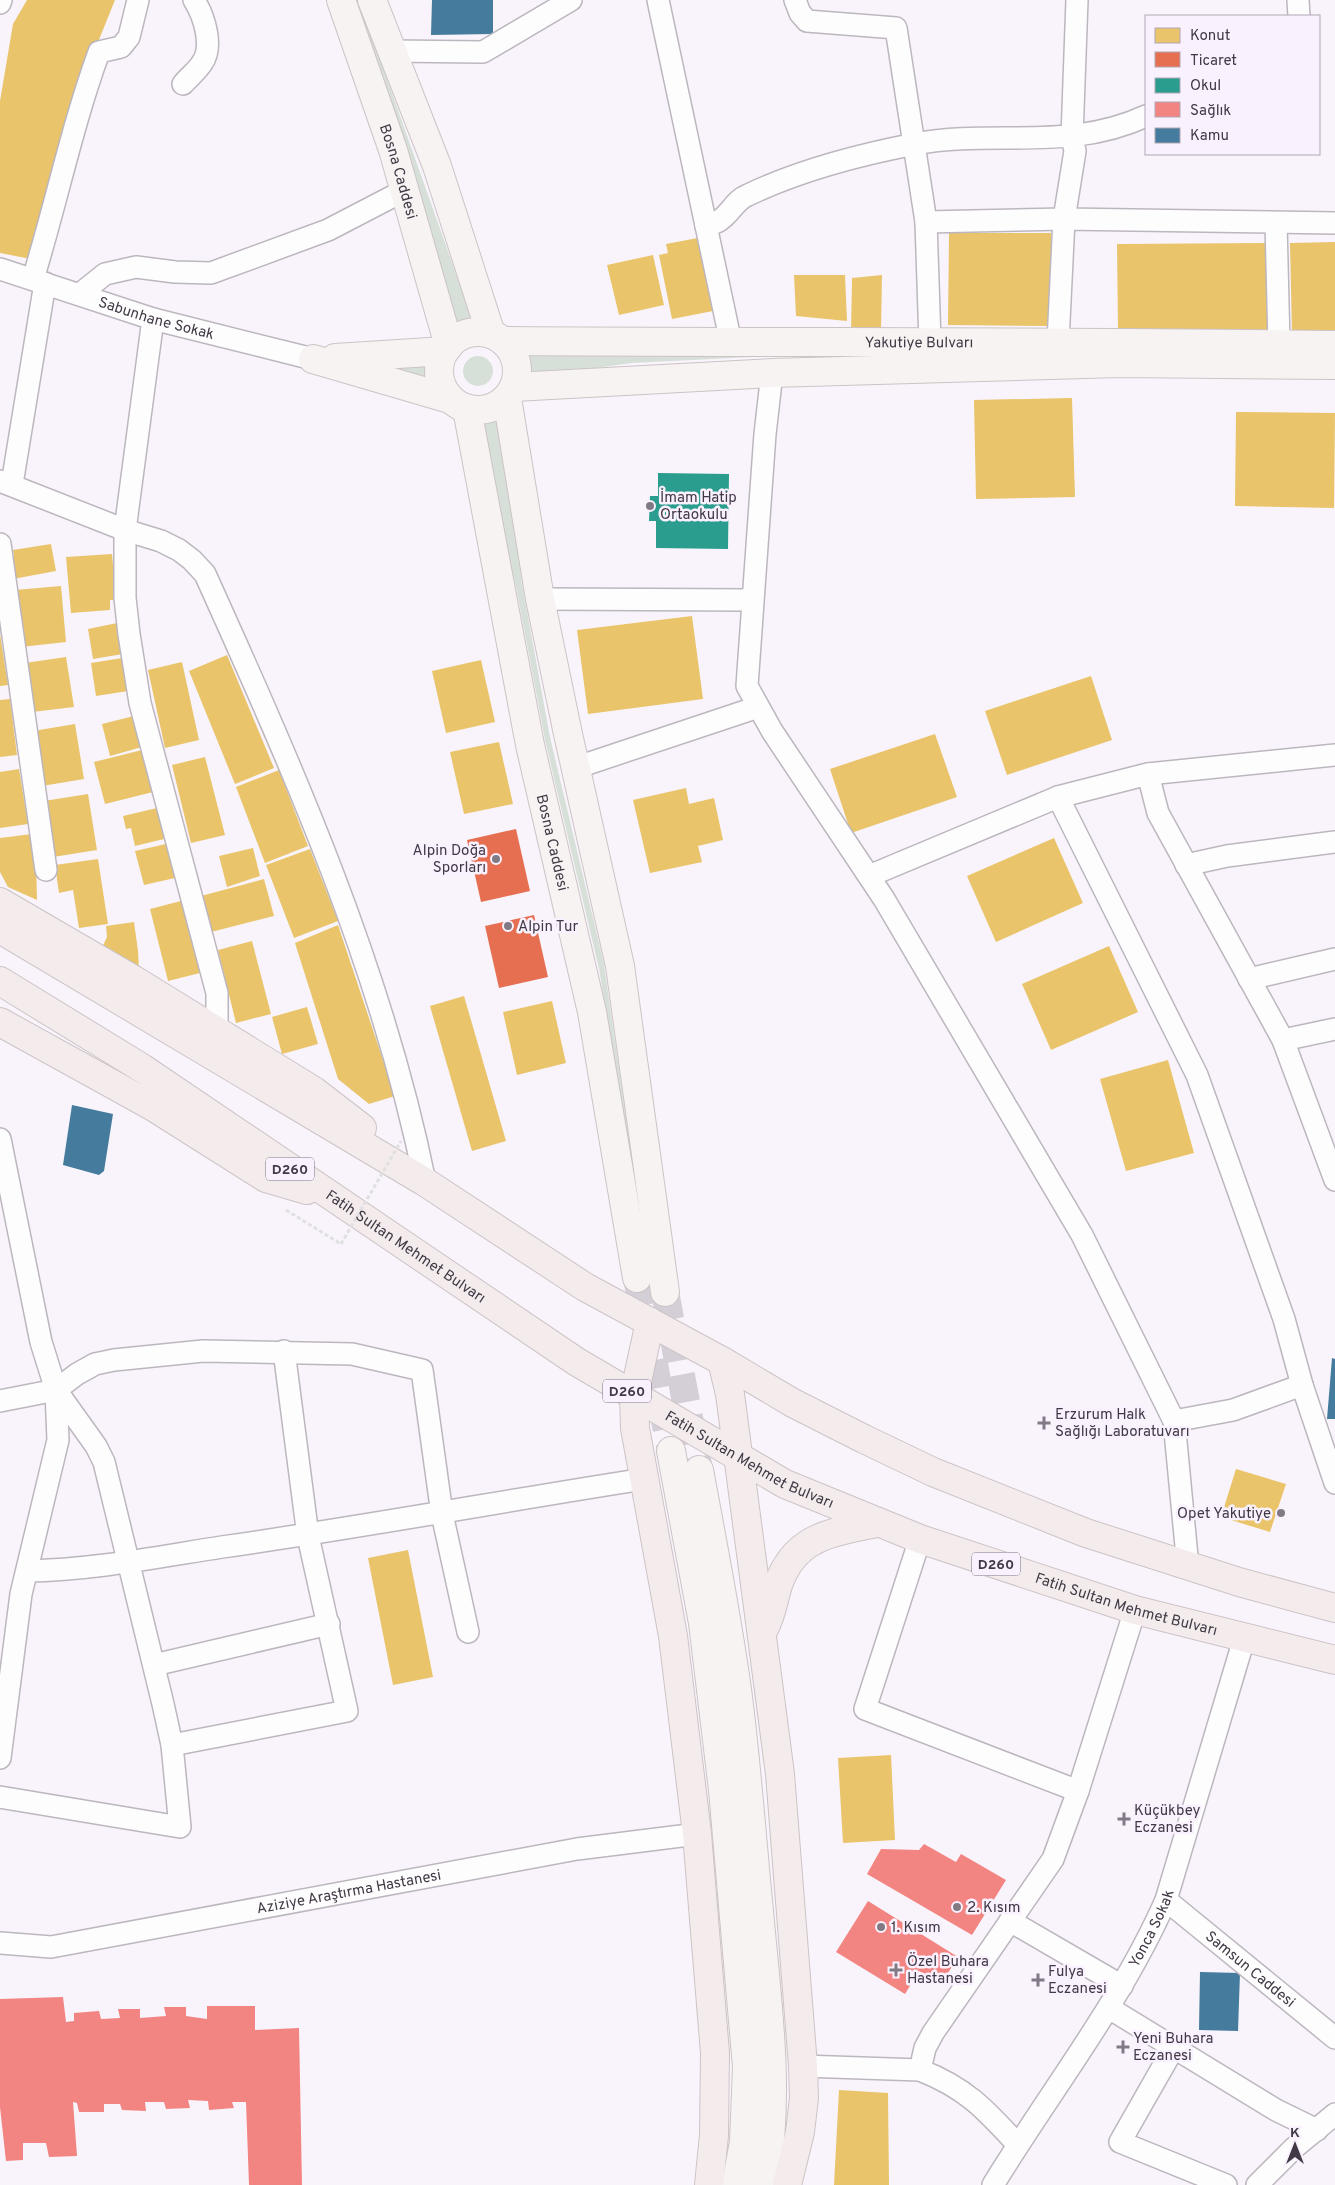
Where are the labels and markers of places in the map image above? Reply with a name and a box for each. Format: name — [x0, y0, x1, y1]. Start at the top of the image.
place label: İmam Hatip Ortaokulu — [660, 488, 737, 525]
marker: İmam Hatip Ortaokulu — [644, 500, 656, 512]
place label: Alpin Doğa Sporları — [413, 842, 486, 878]
marker: Alpin Doğa Sporları — [490, 853, 502, 865]
place label: Alpin Tur — [518, 918, 578, 937]
marker: Alpin Tur — [502, 920, 514, 932]
place label: Erzurum Halk Sağlığı Laboratuvarı — [1055, 1406, 1190, 1442]
marker: Erzurum Halk Sağlığı Laboratuvarı — [1037, 1416, 1051, 1430]
place label: Opet Yakutiye — [1177, 1505, 1271, 1524]
marker: Opet Yakutiye — [1275, 1507, 1287, 1519]
place label: Küçükbey Eczanesi — [1134, 1802, 1200, 1838]
marker: Küçükbey Eczanesi — [1118, 1813, 1130, 1825]
place label: 2. Kısım — [967, 1899, 1020, 1918]
marker: 2. Kısım — [951, 1901, 963, 1913]
place label: 1. Kısım — [891, 1919, 941, 1938]
marker: 1. Kısım — [875, 1921, 887, 1933]
place label: Özel Buhara Hastanesi — [907, 1952, 989, 1989]
marker: Özel Buhara Hastanesi — [889, 1963, 903, 1977]
place label: Fulya Eczanesi — [1048, 1963, 1107, 1999]
marker: Fulya Eczanesi — [1032, 1974, 1044, 1986]
place label: Yeni Buhara Eczanesi — [1133, 2030, 1214, 2066]
marker: Yeni Buhara Eczanesi — [1117, 2041, 1129, 2053]

